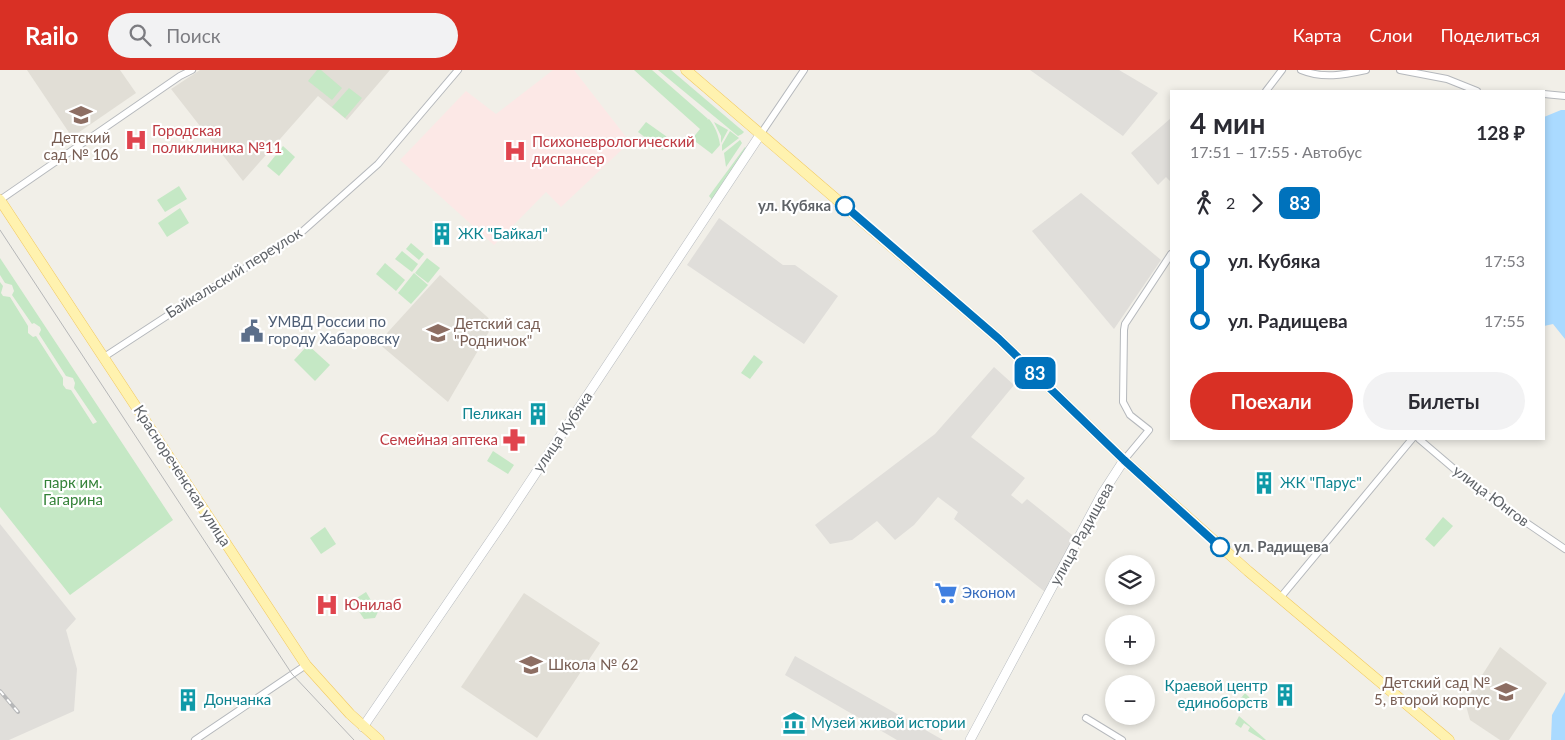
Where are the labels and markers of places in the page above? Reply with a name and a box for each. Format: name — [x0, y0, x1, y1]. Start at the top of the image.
school or university icon: Детский сад № 106 — [68, 102, 94, 128]
place label: Городская поликлиника №11 — [152, 121, 282, 156]
hospital icon: Городская поликлиника №11 — [123, 127, 149, 153]
place label: Детский сад № 106 — [43, 128, 119, 163]
place label: Психоневрологический диспансер — [532, 132, 695, 167]
hospital icon: Психоневрологический диспансер — [502, 138, 528, 164]
place label: ул. Кубяка — [758, 196, 831, 214]
marker: ул. Кубяка — [835, 196, 855, 216]
building icon: ЖК "Байкал" — [429, 221, 455, 247]
place label: ЖК "Байкал" — [458, 224, 548, 242]
place label: УМВД России по городу Хабаровску — [268, 312, 400, 347]
place label: Детский сад "Родничок" — [454, 314, 540, 349]
public building icon: УМВД России по городу Хабаровску — [239, 318, 265, 344]
school or university icon: Детский сад "Родничок" — [425, 320, 451, 346]
building icon: Пеликан — [525, 401, 551, 427]
place label: Пеликан — [462, 404, 522, 422]
pharmacy icon: Семейная аптека — [501, 427, 527, 453]
place label: Семейная аптека — [380, 430, 498, 448]
building icon: ЖК "Парус" — [1251, 470, 1277, 496]
place label: ЖК "Парус" — [1280, 473, 1362, 491]
marker: ул. Радищева — [1210, 537, 1230, 557]
place label: ул. Радищева — [1234, 537, 1329, 555]
supermarket icon: Эконом — [933, 580, 959, 606]
place label: Эконом — [962, 583, 1015, 601]
hospital icon: Юнилаб — [314, 592, 340, 618]
place label: Юнилаб — [344, 595, 402, 613]
school or university icon: Школа № 62 — [518, 652, 544, 678]
place label: Школа № 62 — [548, 655, 638, 673]
place label: Детский сад № 5, второй корпус — [1374, 673, 1490, 708]
place label: Краевой центр единоборств — [1165, 676, 1268, 711]
school or university icon: Детский сад № 5, второй корпус — [1493, 679, 1519, 705]
building icon: Краевой центр единоборств — [1272, 682, 1298, 708]
building icon: Дончанка — [175, 687, 201, 713]
place label: Дончанка — [204, 690, 271, 708]
museum icon: Музей живой истории — [781, 710, 807, 736]
place label: Музей живой истории — [811, 713, 966, 731]

